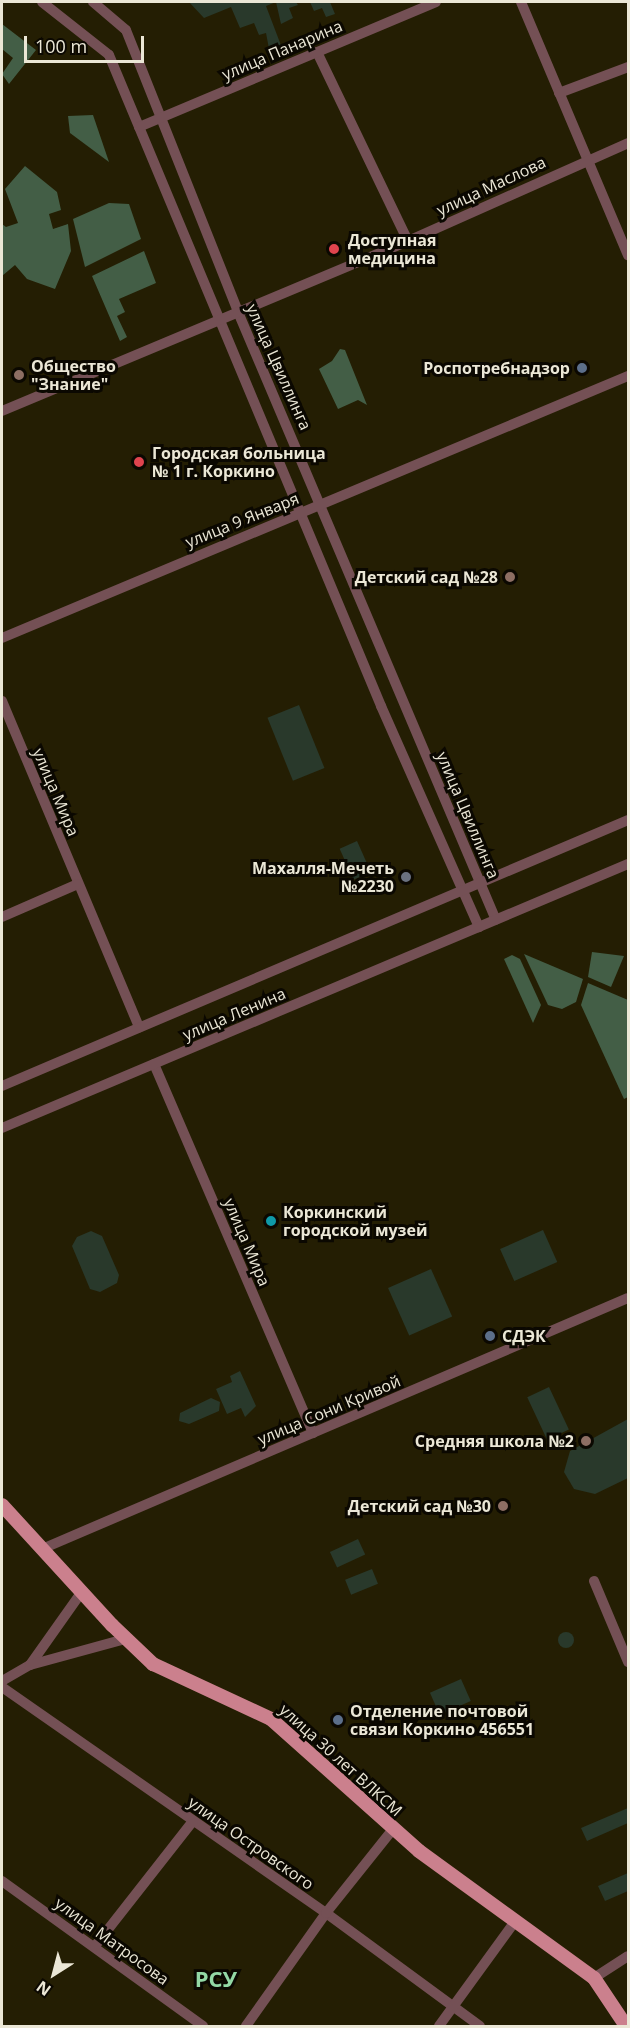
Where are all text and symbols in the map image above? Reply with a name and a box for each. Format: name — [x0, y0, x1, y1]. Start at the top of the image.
street label: улица Панарина — [219, 16, 345, 84]
scale bar — [27, 24, 147, 62]
text: 100 m — [35, 34, 87, 58]
street label: улица Маслова — [433, 152, 549, 220]
place label: Доступная медицина — [348, 230, 436, 268]
marker: Доступная медицина — [325, 240, 343, 258]
street label: улица Цвиллинга — [243, 301, 315, 433]
place label: Общество "Знание" — [31, 356, 116, 394]
place label: Роспотребнадзор — [423, 358, 570, 378]
marker: Роспотребнадзор — [575, 361, 589, 375]
marker: Общество "Знание" — [12, 368, 26, 382]
place label: Городская больница № 1 г. Коркино — [152, 443, 326, 481]
marker: Городская больница № 1 г. Коркино — [130, 453, 148, 471]
street label: улица 9 Января — [182, 488, 302, 552]
place label: Детский сад №28 — [355, 567, 498, 587]
marker: Детский сад №28 — [503, 570, 517, 584]
street label: улица Мира — [29, 745, 83, 839]
street label: улица Цвиллинга — [433, 749, 503, 881]
place label: Махалля-Мечеть №2230 — [252, 858, 394, 896]
marker: Махалля-Мечеть №2230 — [399, 870, 413, 884]
street label: улица Ленина — [180, 984, 288, 1044]
street label: улица Мира — [220, 1195, 274, 1289]
place label: Коркинский городской музей — [283, 1202, 427, 1240]
marker: Коркинский городской музей — [264, 1214, 278, 1228]
place label: СДЭК — [502, 1326, 546, 1346]
marker: СДЭК — [483, 1329, 497, 1343]
street label: улица Сони Кривой — [255, 1371, 403, 1449]
place label: Средняя школа №2 — [415, 1431, 574, 1451]
marker: Средняя школа №2 — [579, 1434, 593, 1448]
place label: Детский сад №30 — [348, 1496, 491, 1516]
marker: Детский сад №30 — [496, 1499, 510, 1513]
street label: улица 30 лет ВЛКСМ — [276, 1700, 406, 1820]
place label: Отделение почтовой связи Коркино 456551 — [350, 1701, 534, 1739]
marker: Отделение почтовой связи Коркино 456551 — [331, 1713, 345, 1727]
street label: улица Островского — [185, 1792, 317, 1894]
street label: улица Матросова — [51, 1893, 173, 1989]
north arrow — [24, 1944, 84, 2004]
district label: РСУ — [195, 1966, 237, 1992]
text: N — [32, 1976, 55, 2001]

